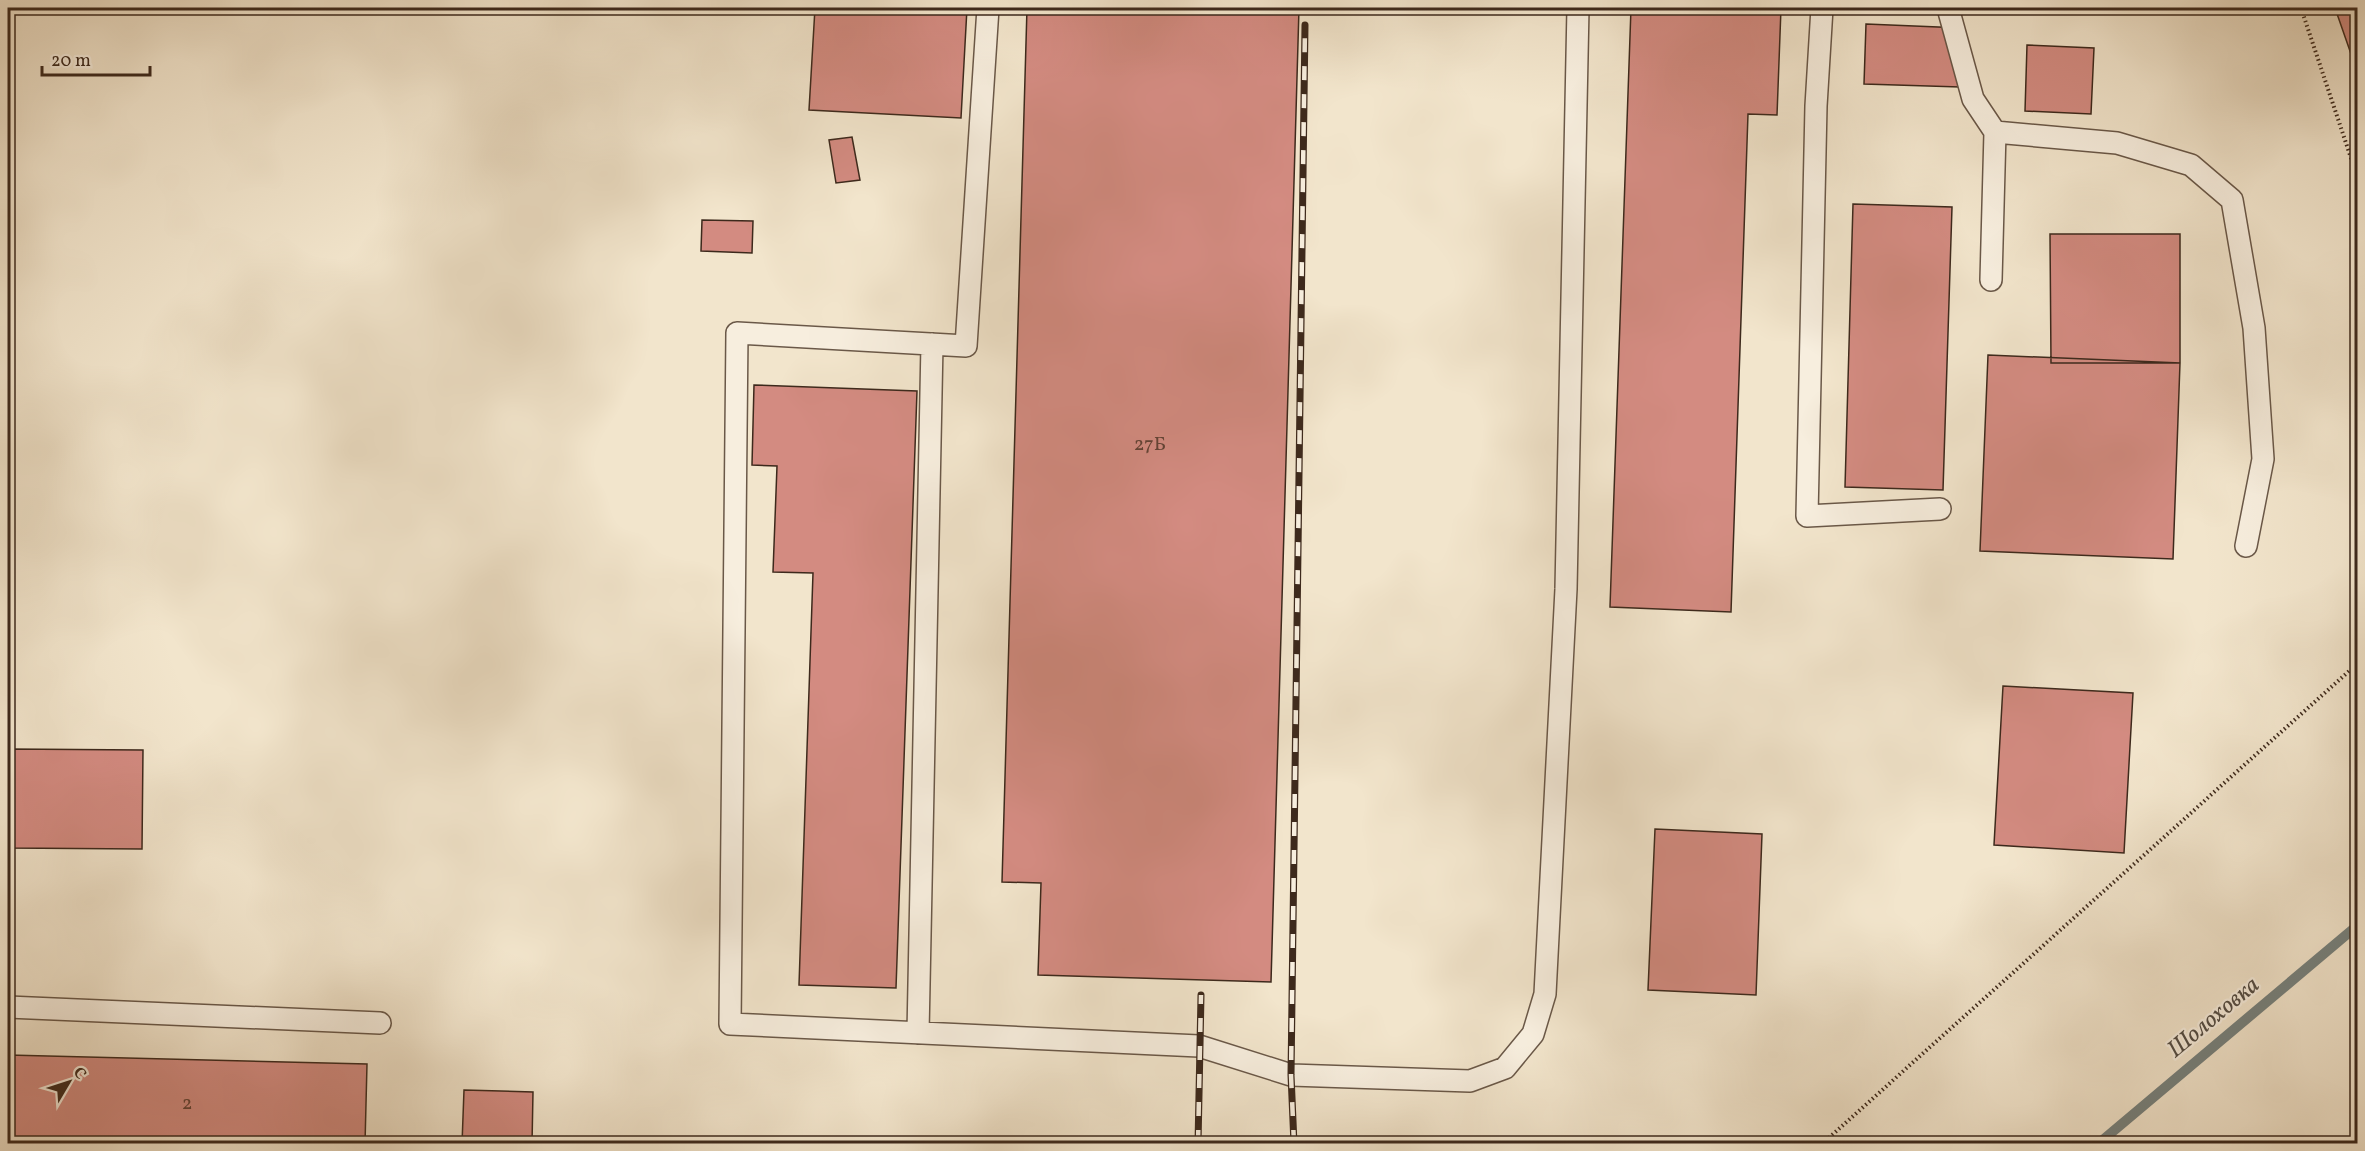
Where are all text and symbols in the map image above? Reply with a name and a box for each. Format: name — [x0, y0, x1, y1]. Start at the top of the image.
scale bar — [42, 39, 150, 77]
text: 20 m — [51, 49, 91, 74]
house number: 27Б — [1134, 431, 1166, 459]
water label: Шолоховка — [2161, 969, 2267, 1067]
north arrow — [39, 1052, 99, 1112]
text: С — [67, 1063, 91, 1085]
house number: 2 — [182, 1090, 192, 1118]

